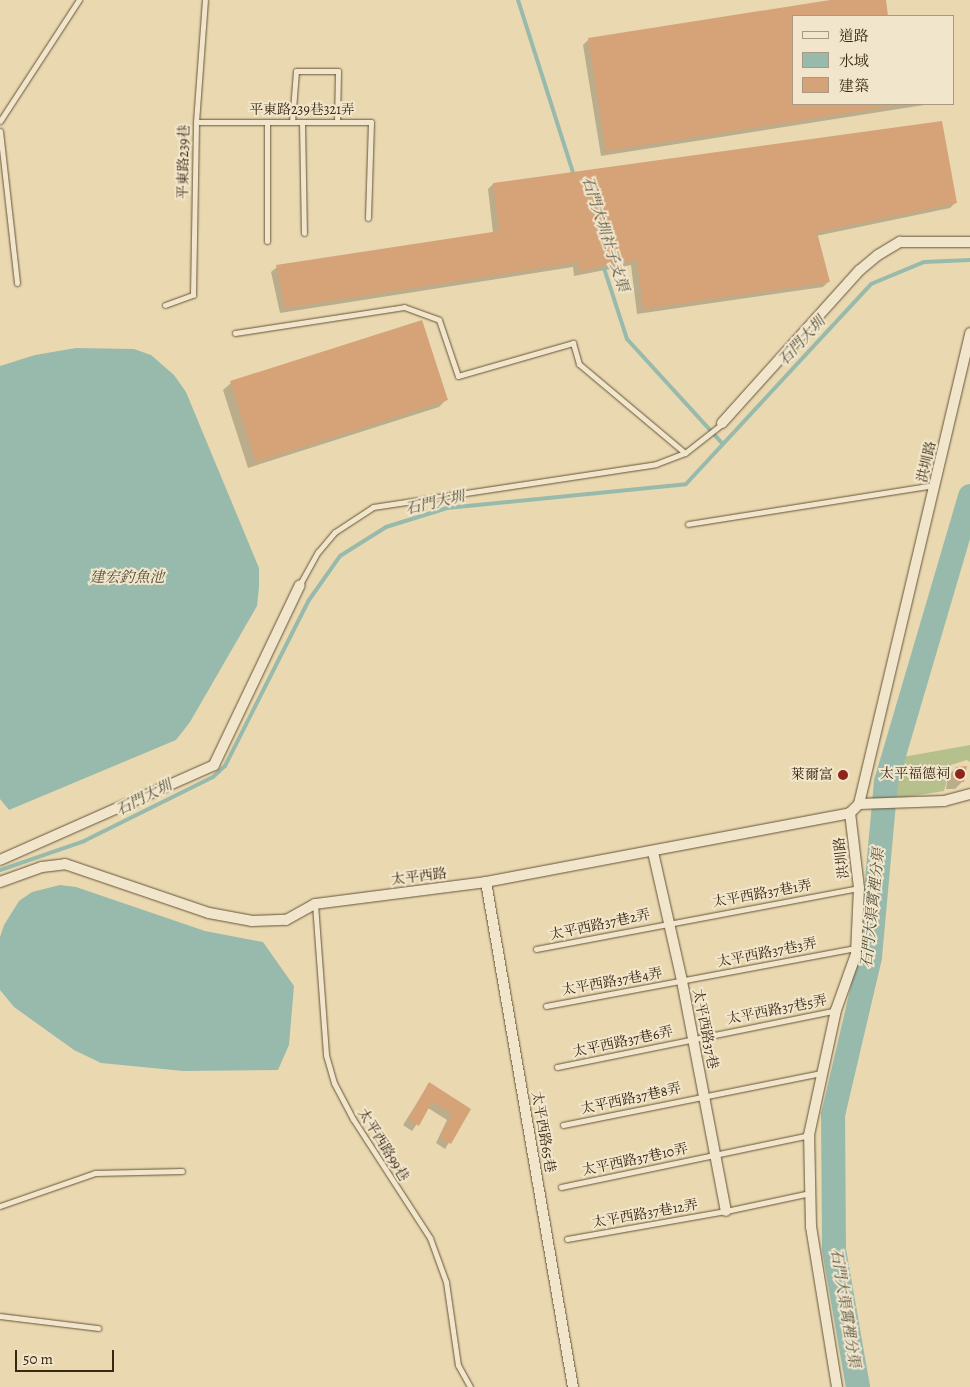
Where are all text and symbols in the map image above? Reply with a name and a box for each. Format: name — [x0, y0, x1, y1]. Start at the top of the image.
legend — [792, 15, 955, 105]
text: 道路 — [839, 26, 869, 46]
text: 水域 — [839, 51, 869, 71]
text: 建築 — [839, 76, 869, 96]
street label: 平東路239巷321弄 — [249, 102, 355, 118]
street label: 平東路239巷 — [175, 124, 193, 200]
water label: 石門大圳社子支渠 — [578, 174, 632, 294]
water label: 石門大圳 — [775, 313, 829, 369]
street label: 洪圳路 — [914, 440, 940, 484]
water label: 石門大圳 — [404, 487, 466, 519]
water label: 建宏釣魚池 — [90, 569, 164, 587]
place label: 太平福德祠 — [880, 766, 950, 782]
place label: 萊爾富 — [791, 767, 833, 783]
marker: 太平福德祠 — [954, 768, 966, 780]
marker: 萊爾富 — [837, 769, 849, 781]
water label: 石門大圳 — [113, 776, 175, 820]
street label: 洪圳路 — [831, 836, 853, 880]
water label: 石門大渠霄裡分渠 — [858, 847, 888, 969]
street label: 太平西路 — [390, 865, 448, 889]
street label: 太平西路37巷1弄 — [711, 877, 813, 911]
street label: 太平西路37巷2弄 — [548, 906, 652, 944]
street label: 太平西路37巷3弄 — [716, 935, 818, 971]
street label: 太平西路37巷4弄 — [560, 965, 664, 999]
street label: 太平西路37巷 — [689, 987, 721, 1071]
street label: 太平西路37巷5弄 — [725, 992, 829, 1028]
street label: 太平西路37巷6弄 — [571, 1023, 675, 1061]
street label: 太平西路37巷8弄 — [579, 1080, 683, 1118]
street label: 太平西路65巷 — [528, 1090, 558, 1174]
street label: 太平西路99巷 — [354, 1105, 412, 1185]
street label: 太平西路37巷10弄 — [580, 1141, 690, 1179]
street label: 太平西路37巷12弄 — [591, 1196, 699, 1232]
water label: 石門大渠霄裡分渠 — [827, 1247, 863, 1369]
scale bar — [18, 1340, 116, 1372]
text: 50 m — [23, 1349, 53, 1369]

